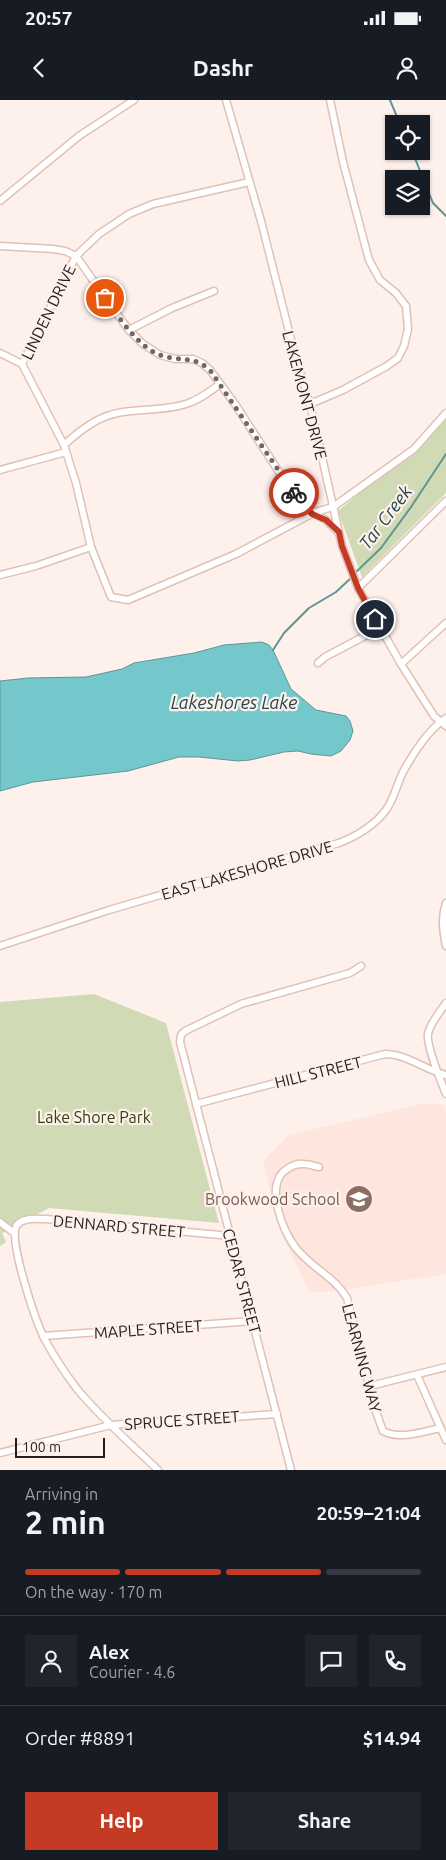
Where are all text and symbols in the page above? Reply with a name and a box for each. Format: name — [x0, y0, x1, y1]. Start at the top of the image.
text: 20:57 — [25, 7, 73, 29]
icon: back — [25, 54, 53, 82]
icon: person — [393, 54, 421, 82]
text: Dashr — [193, 55, 253, 80]
map controls — [385, 115, 430, 215]
button: locate — [385, 115, 430, 160]
button: layers — [385, 170, 430, 215]
street label: LINDEN DRIVE — [17, 262, 79, 362]
pin — [84, 277, 126, 319]
icon: bag — [91, 284, 119, 312]
street label: LAKEMONT DRIVE — [279, 329, 331, 461]
courier — [269, 468, 319, 518]
icon: bike — [280, 479, 308, 507]
water label: Tar Creek — [354, 480, 416, 553]
pin — [354, 598, 396, 640]
icon: home — [361, 605, 389, 633]
water label: Lakeshores Lake — [171, 692, 297, 712]
street label: EAST LAKESHORE DRIVE — [159, 837, 335, 903]
street label: HILL STREET — [273, 1052, 364, 1092]
park label: Lake Shore Park — [37, 1108, 151, 1126]
school or university icon: Brookwood School — [344, 1184, 374, 1214]
place label: Brookwood School — [205, 1190, 340, 1208]
street label: DENNARD STREET — [52, 1211, 186, 1241]
street label: CEDAR STREET — [219, 1226, 265, 1336]
street label: LEARNING WAY — [339, 1302, 385, 1415]
street label: MAPLE STREET — [93, 1316, 203, 1342]
street label: SPRUCE STREET — [124, 1407, 240, 1433]
scale bar — [15, 1435, 105, 1458]
text: 100 m — [22, 1439, 61, 1455]
text: Arriving in — [25, 1485, 98, 1503]
text: 20:59–21:04 — [316, 1502, 421, 1524]
text: 2 min — [25, 1504, 106, 1540]
text: On the way · 170 m — [25, 1583, 162, 1601]
button: person — [25, 1635, 77, 1687]
button: chat — [305, 1635, 357, 1687]
button: phone — [369, 1635, 421, 1687]
text: Alex — [89, 1641, 129, 1663]
text: Courier · 4.6 — [89, 1663, 175, 1681]
text: Order #8891 — [25, 1727, 135, 1749]
text: $14.94 — [363, 1727, 421, 1749]
button: Help — [25, 1792, 218, 1850]
button: Share — [228, 1792, 421, 1850]

